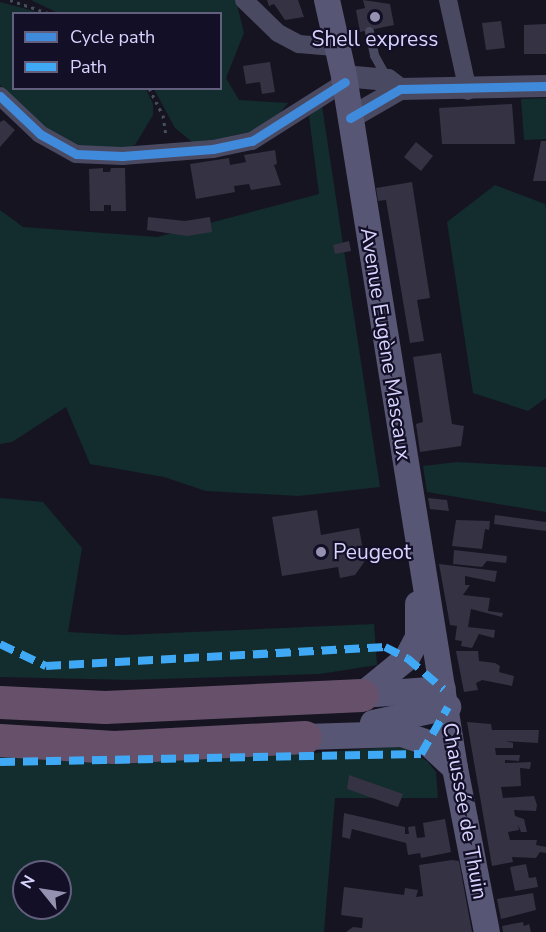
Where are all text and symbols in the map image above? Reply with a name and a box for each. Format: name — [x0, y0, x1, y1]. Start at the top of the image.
marker: Shell express — [368, 10, 382, 24]
legend — [12, 12, 222, 90]
text: Cycle path — [70, 25, 155, 49]
place label: Shell express — [312, 26, 438, 52]
text: Path — [70, 55, 107, 79]
street label: Avenue Eugène Mascaux — [355, 226, 417, 462]
place label: Peugeot — [333, 539, 411, 565]
marker: Peugeot — [314, 545, 328, 559]
street label: Chaussée de Thuin — [437, 721, 493, 901]
north arrow — [12, 860, 72, 920]
text: N — [16, 871, 41, 893]

